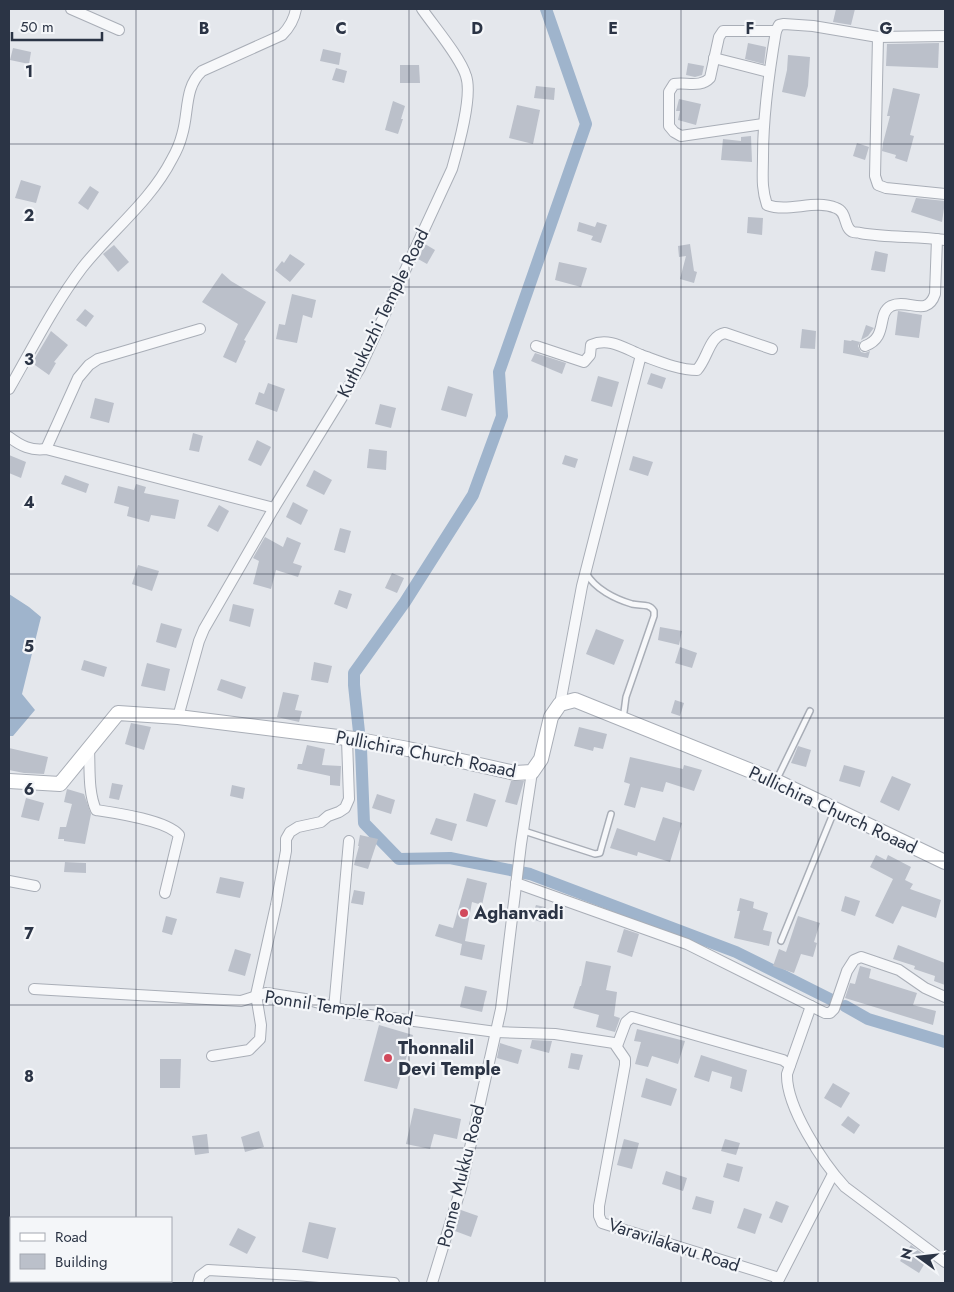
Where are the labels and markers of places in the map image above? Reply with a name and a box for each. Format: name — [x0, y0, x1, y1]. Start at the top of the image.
place label: Aghanvadi — [473, 900, 564, 926]
marker: Aghanvadi — [458, 907, 470, 919]
place label: Thonnalil Devi Temple — [398, 1035, 501, 1082]
marker: Thonnalil Devi Temple — [382, 1052, 394, 1064]

